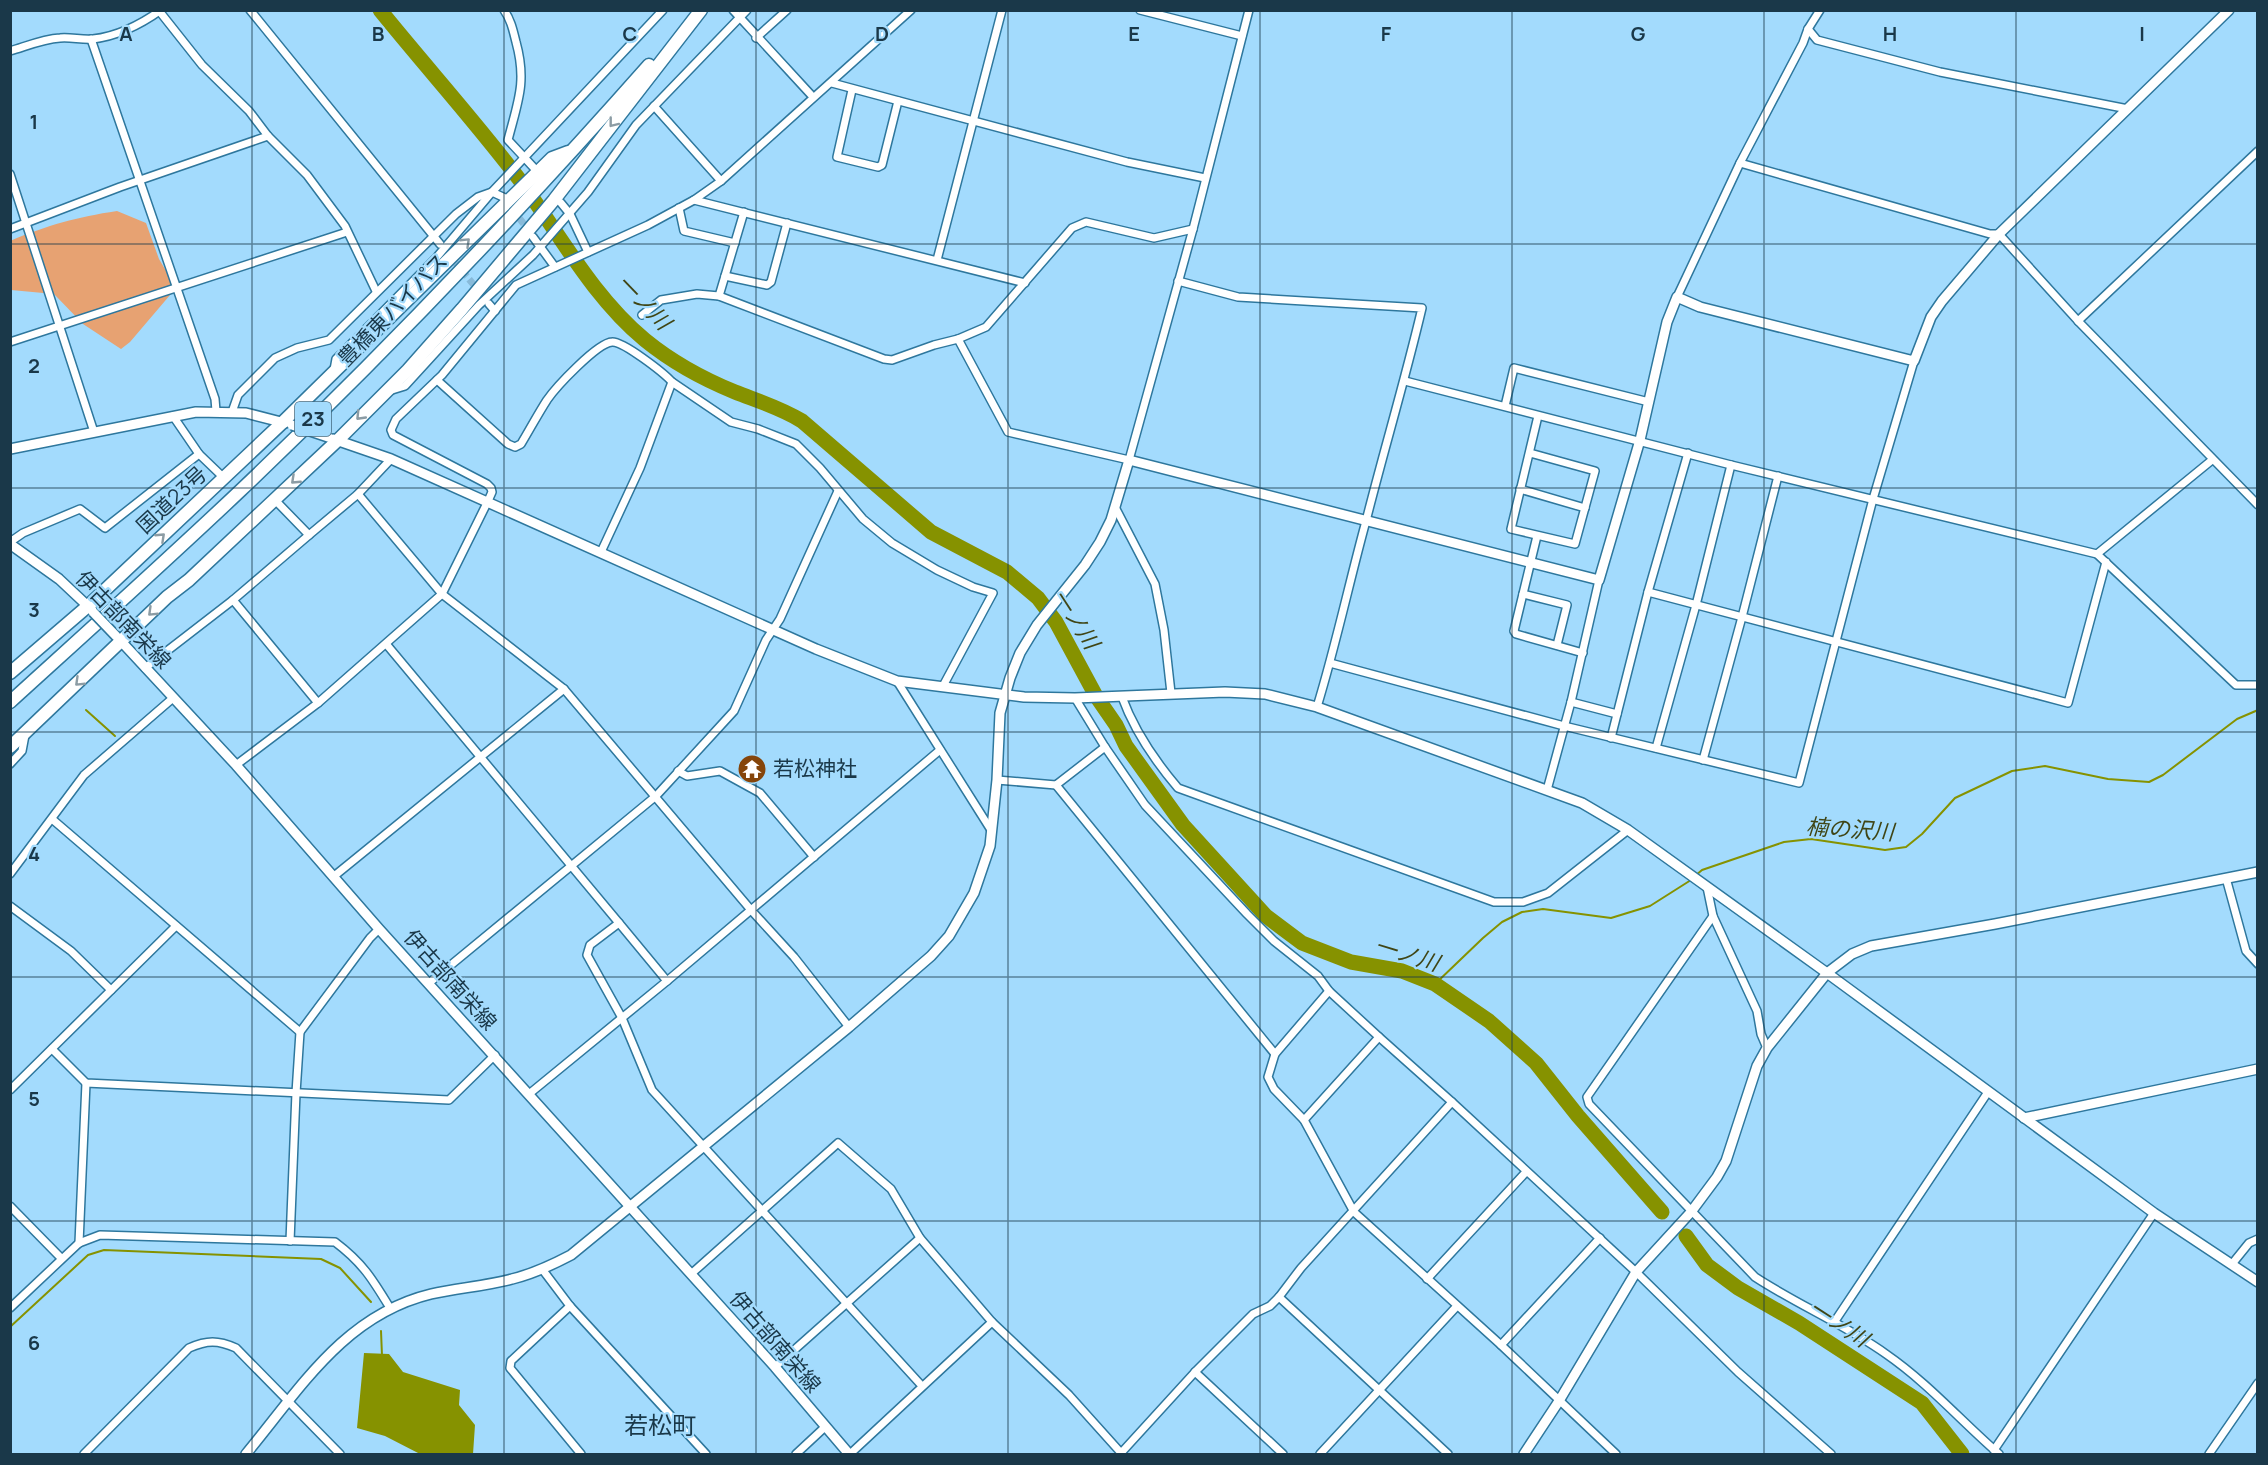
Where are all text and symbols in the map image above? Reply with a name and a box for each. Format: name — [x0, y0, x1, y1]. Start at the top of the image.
text: A — [119, 20, 133, 47]
text: B — [372, 20, 385, 47]
text: C — [623, 20, 637, 47]
text: D — [875, 20, 889, 47]
text: E — [1128, 20, 1140, 47]
text: F — [1381, 20, 1392, 47]
text: G — [1631, 20, 1646, 47]
text: H — [1883, 20, 1897, 47]
text: I — [2139, 20, 2145, 47]
text: 1 — [30, 108, 38, 135]
one-way arrow — [609, 116, 620, 127]
one-way arrow — [459, 239, 470, 250]
street label: 豊橋東バイパス — [331, 247, 453, 372]
water label: 一ノ川 — [610, 268, 679, 338]
text: 2 — [28, 352, 40, 379]
road number: 23 — [295, 402, 331, 436]
one-way arrow — [357, 409, 368, 420]
street label: 国道23号 — [130, 460, 213, 539]
one-way arrow — [292, 473, 303, 484]
one-way arrow — [154, 534, 165, 545]
street label: 伊古部南栄線 — [70, 564, 178, 674]
water label: 一ノ川 — [1045, 583, 1108, 657]
text: 3 — [28, 596, 40, 623]
one-way arrow — [148, 605, 159, 616]
one-way arrow — [76, 675, 87, 686]
temple icon: 若松神社 — [736, 753, 768, 785]
place label: 若松神社 — [773, 754, 857, 782]
water label: 楠の沢川 — [1805, 811, 1897, 847]
text: 4 — [28, 840, 40, 867]
street label: 伊古部南栄線 — [398, 923, 503, 1036]
water label: 一ノ川 — [1371, 930, 1445, 979]
text: 5 — [28, 1085, 40, 1112]
street label: 伊古部南栄線 — [724, 1285, 828, 1398]
water label: 一ノ川 — [1803, 1292, 1877, 1355]
text: 6 — [28, 1329, 40, 1356]
district label: 若松町 — [624, 1408, 696, 1441]

